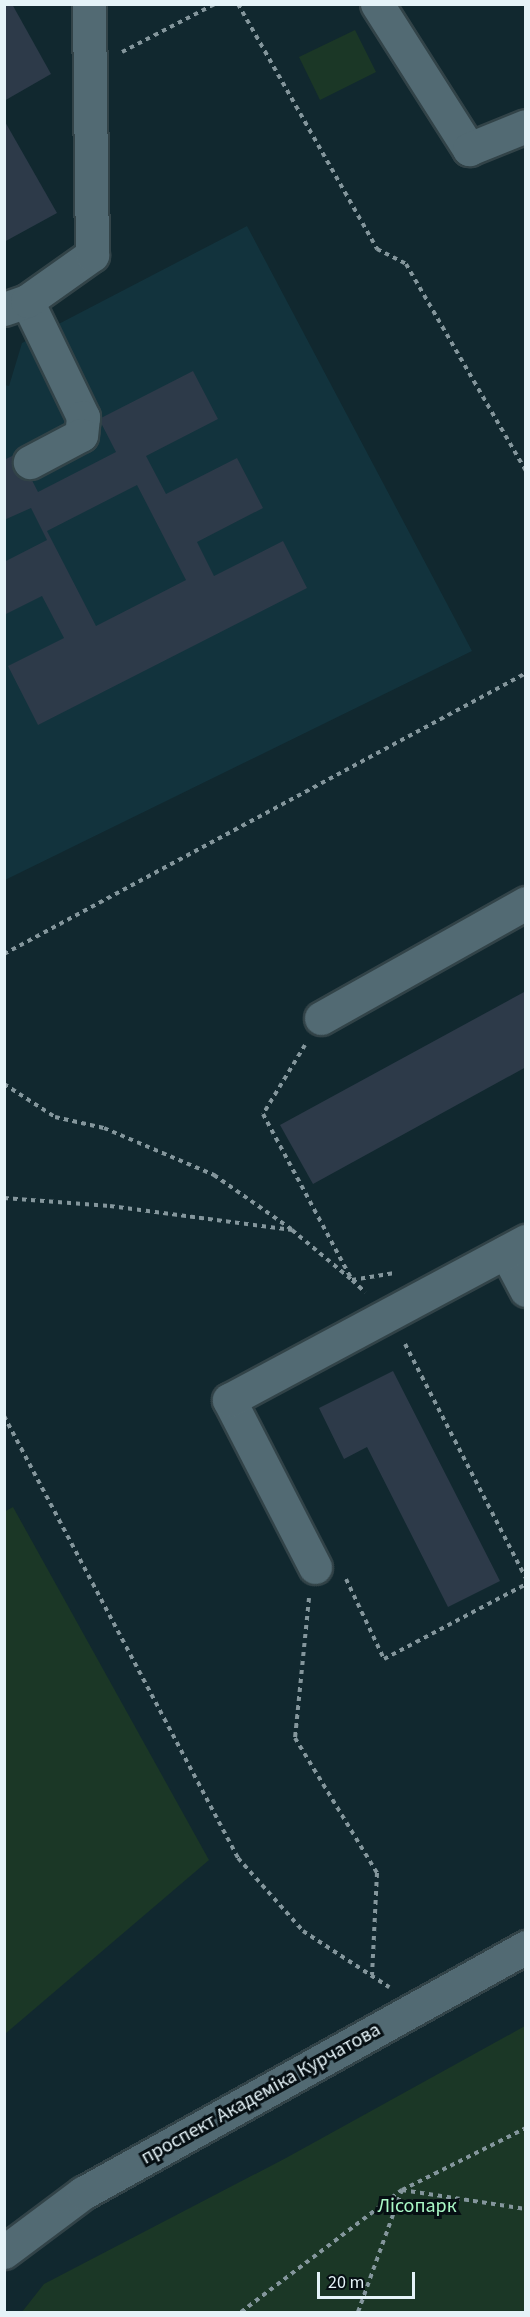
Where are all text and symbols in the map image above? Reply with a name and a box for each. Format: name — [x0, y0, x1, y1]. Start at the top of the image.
street label: проспект Академіка Курчатова — [137, 2018, 385, 2170]
park label: Лісопарк — [377, 2194, 457, 2218]
scale bar — [320, 2260, 418, 2298]
text: 20 m — [328, 2270, 364, 2295]

